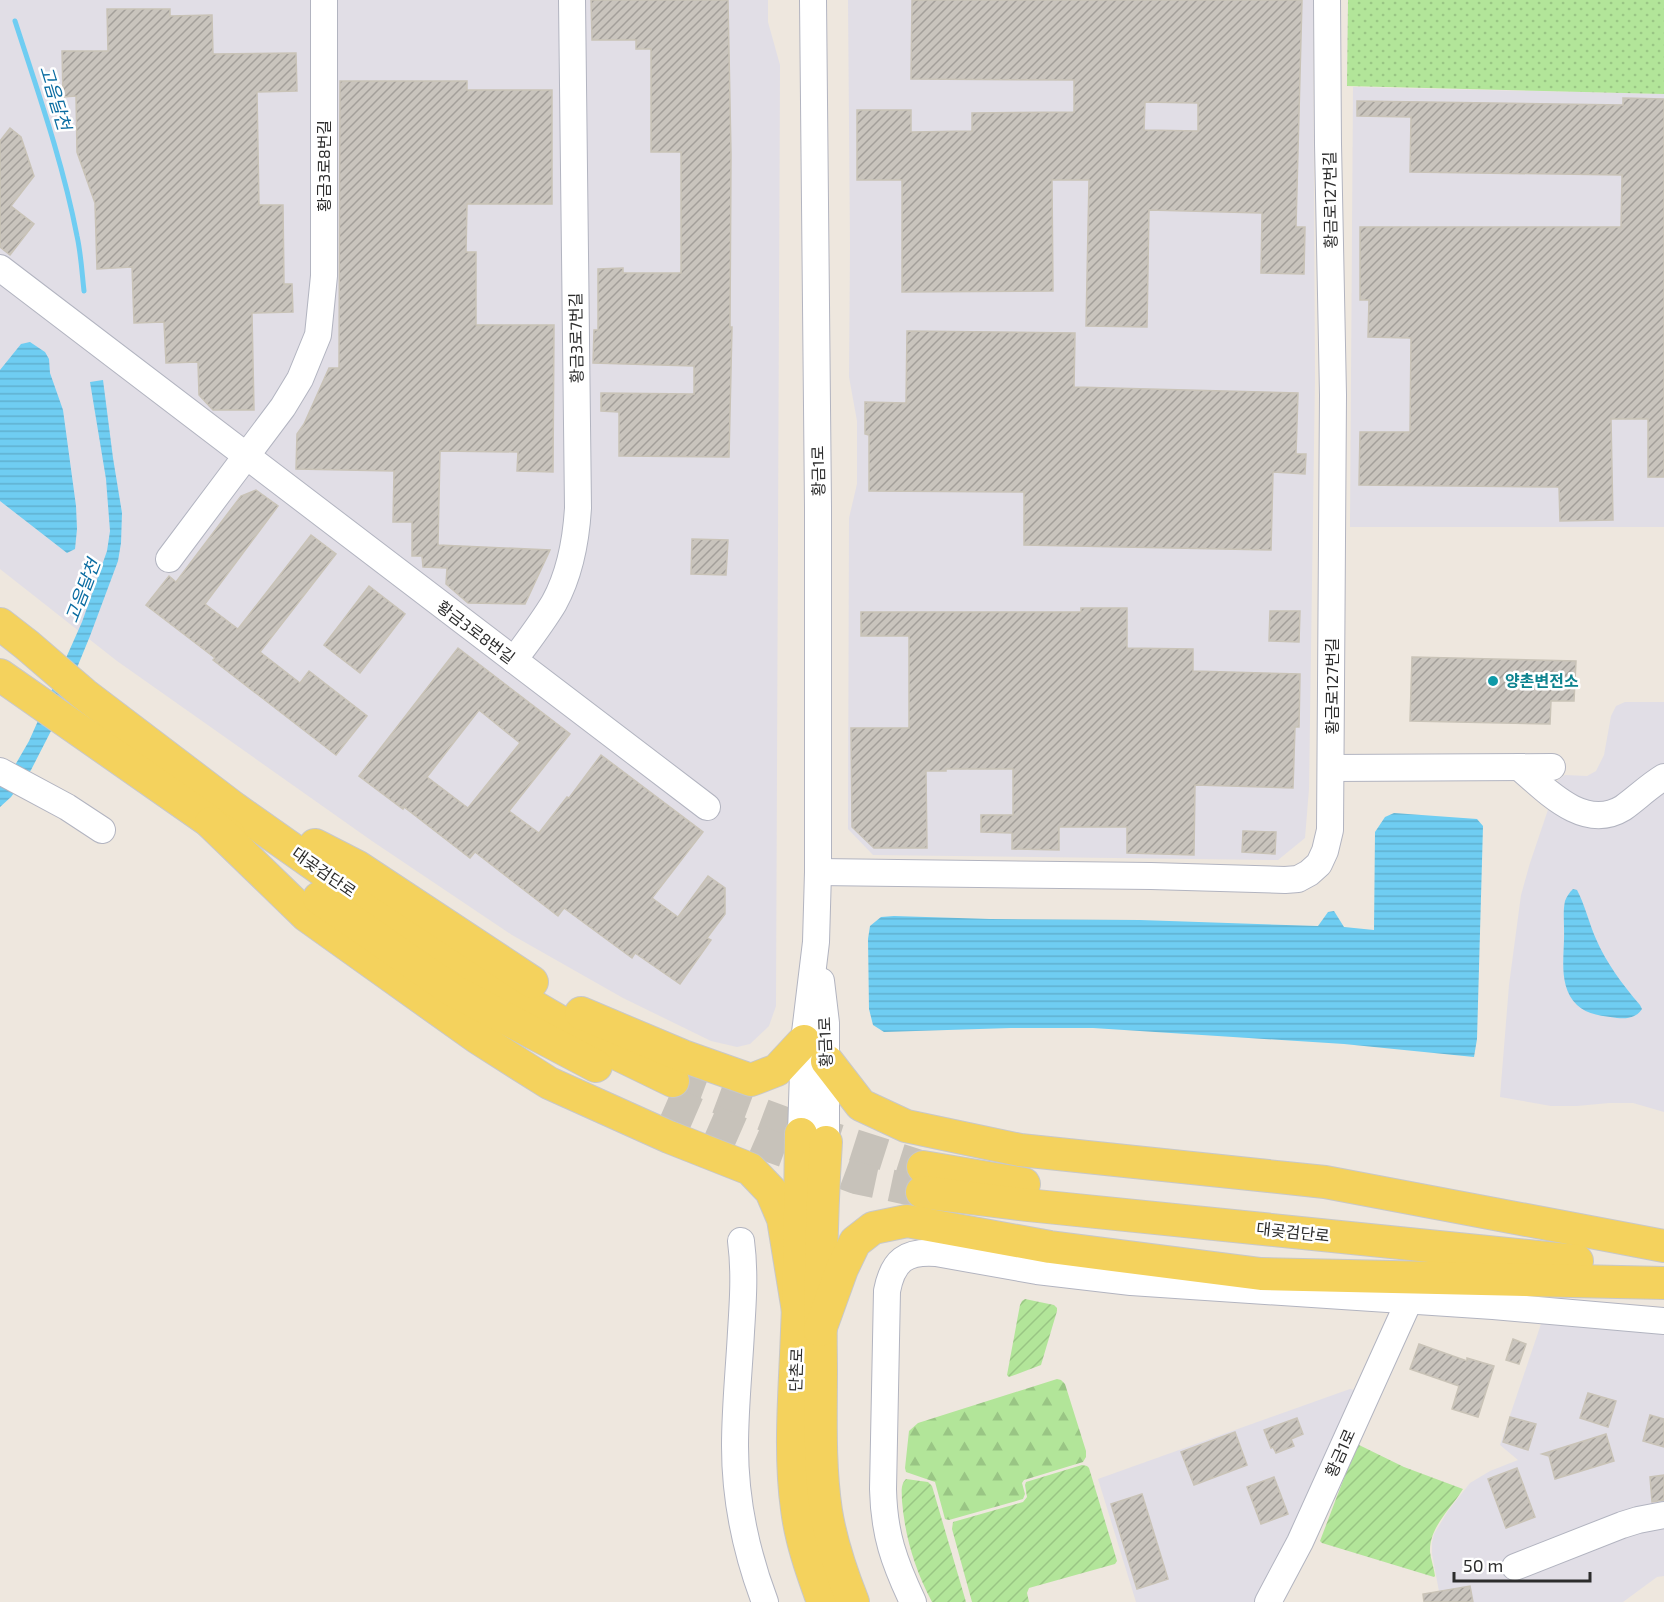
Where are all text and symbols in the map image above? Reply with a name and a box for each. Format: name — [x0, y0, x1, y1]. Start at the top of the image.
water label: 고음달천 — [36, 63, 77, 135]
street label: 황금3로8번길 — [314, 120, 333, 212]
street label: 황금로127번길 — [1319, 151, 1340, 249]
street label: 황금3로7번길 — [565, 292, 586, 384]
street label: 황금1로 — [808, 445, 827, 496]
water label: 고음달천 — [60, 554, 105, 626]
street label: 황금3로8번길 — [434, 596, 519, 667]
street label: 황금로127번길 — [1322, 637, 1341, 735]
place label: 양촌변전소 — [1505, 671, 1579, 690]
marker: 양촌변전소 — [1486, 674, 1500, 688]
street label: 대곶검단로 — [289, 843, 360, 901]
street label: 황금1로 — [814, 1016, 835, 1068]
street label: 대곶검단로 — [1255, 1218, 1331, 1245]
street label: 단촌로 — [785, 1347, 806, 1392]
street label: 황금1로 — [1321, 1426, 1359, 1480]
scale bar — [1454, 1545, 1590, 1583]
text: 50 m — [1463, 1554, 1503, 1576]

